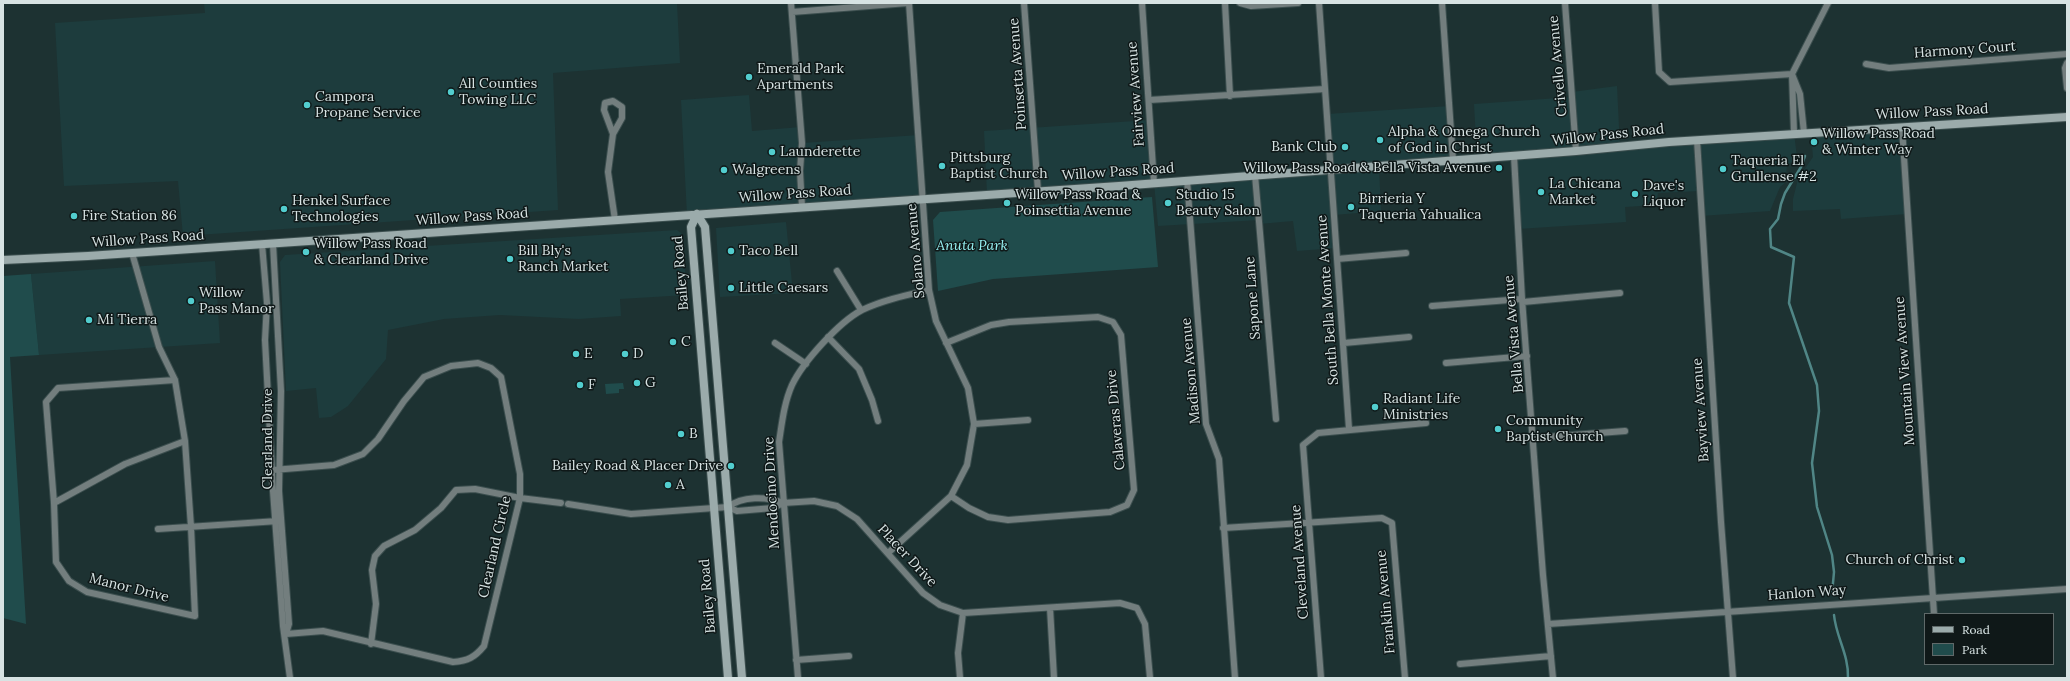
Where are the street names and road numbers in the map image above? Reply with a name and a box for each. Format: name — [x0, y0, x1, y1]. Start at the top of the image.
street label: Crivello Avenue — [1545, 15, 1571, 117]
street label: Poinsetta Avenue — [1006, 17, 1030, 131]
street label: Harmony Court — [1913, 38, 2017, 62]
street label: Fairview Avenue — [1124, 41, 1148, 147]
street label: Willow Pass Road — [1875, 101, 1989, 123]
street label: Willow Pass Road — [1551, 121, 1665, 149]
street label: Willow Pass Road — [1061, 160, 1175, 184]
street label: Willow Pass Road — [738, 182, 852, 206]
street label: Solano Avenue — [903, 203, 929, 299]
street label: Willow Pass Road — [415, 205, 529, 229]
street label: South Bella Monte Avenue — [1314, 214, 1342, 386]
street label: Willow Pass Road — [91, 227, 205, 251]
street label: Bailey Road — [669, 235, 693, 311]
street label: Sapone Lane — [1242, 256, 1264, 340]
street label: Bella Vista Avenue — [1500, 274, 1528, 394]
street label: Mountain View Avenue — [1891, 296, 1919, 446]
street label: Madison Avenue — [1178, 317, 1204, 425]
street label: Bayview Avenue — [1689, 357, 1713, 463]
street label: Calaveras Drive — [1103, 369, 1129, 471]
street label: Clearland Drive — [260, 389, 276, 489]
street label: Mendocino Drive — [761, 437, 783, 549]
street label: Clearland Circle — [475, 494, 515, 600]
street label: Cleveland Avenue — [1288, 504, 1312, 620]
street label: Placer Drive — [874, 521, 940, 591]
street label: Franklin Avenue — [1373, 549, 1399, 655]
street label: Bailey Road — [696, 558, 720, 634]
street label: Manor Drive — [87, 570, 171, 606]
street label: Hanlon Way — [1767, 582, 1847, 604]

